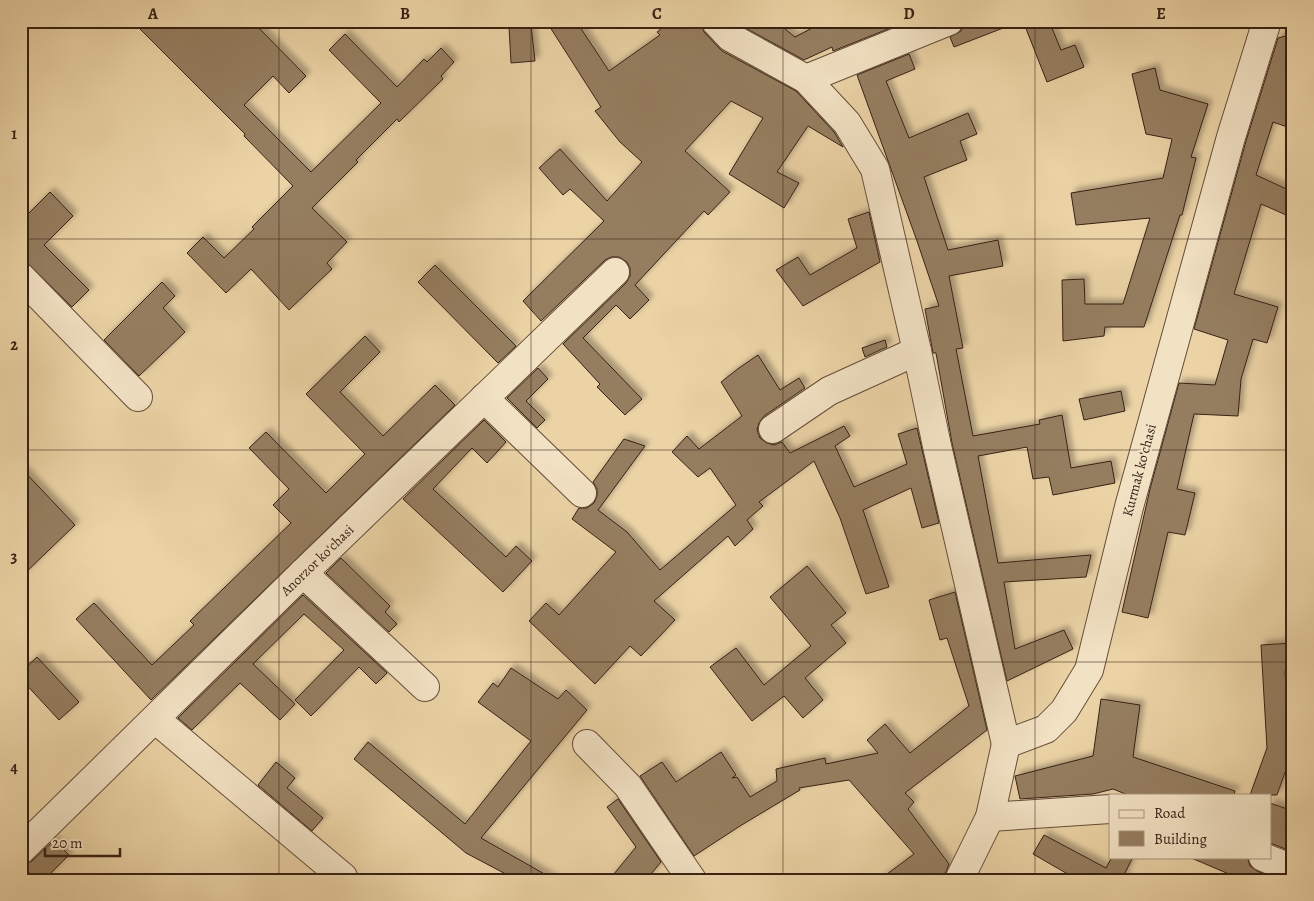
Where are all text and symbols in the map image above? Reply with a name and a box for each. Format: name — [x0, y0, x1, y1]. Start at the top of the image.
text: A — [147, 3, 159, 25]
text: B — [400, 3, 410, 25]
text: C — [652, 3, 662, 25]
text: D — [903, 3, 915, 25]
text: E — [1156, 3, 1166, 25]
text: 1 — [11, 123, 17, 145]
text: 2 — [10, 334, 18, 356]
street label: Kurmak koʻchasi — [1118, 422, 1161, 518]
street label: Anorzor koʻchasi — [276, 520, 358, 601]
text: 3 — [11, 546, 18, 568]
text: 4 — [10, 757, 18, 779]
legend — [1109, 794, 1272, 858]
text: Road — [1154, 803, 1186, 823]
scale bar — [45, 826, 120, 858]
text: Building — [1154, 829, 1207, 849]
text: 20 m — [52, 833, 83, 853]

